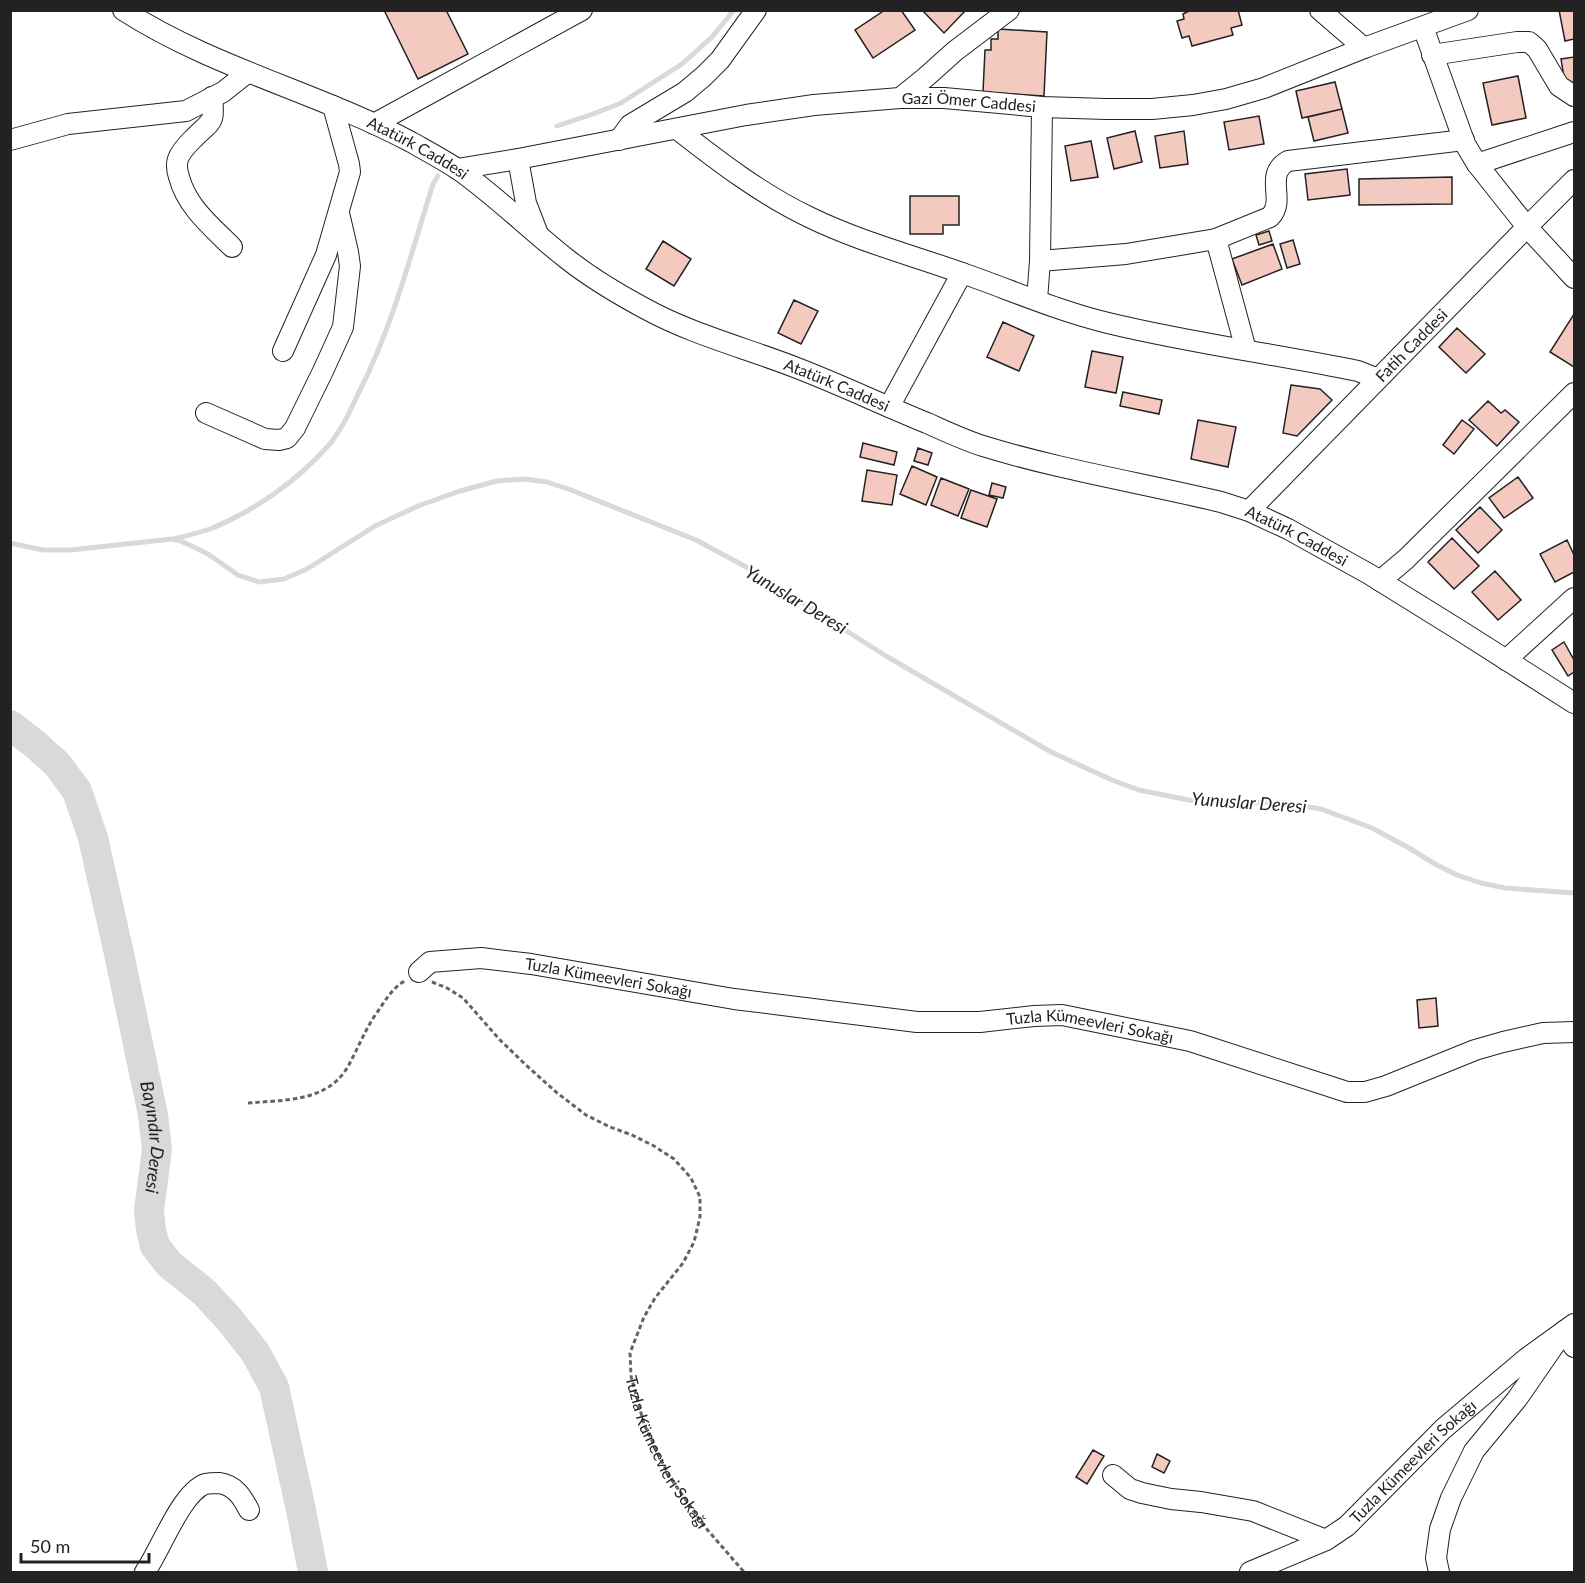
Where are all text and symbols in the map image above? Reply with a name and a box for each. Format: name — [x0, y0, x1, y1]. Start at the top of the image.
street label: Gazi Ömer Caddesi — [902, 88, 1037, 115]
street label: Atatürk Caddesi — [365, 112, 473, 183]
street label: Fatih Caddesi — [1371, 304, 1451, 385]
street label: Atatürk Caddesi — [782, 354, 893, 415]
street label: Atatürk Caddesi — [1243, 501, 1351, 569]
water label: Yunuslar Deresi — [741, 560, 852, 638]
water label: Yunuslar Deresi — [1191, 787, 1307, 817]
street label: Tuzla Kümeevleri Sokağı — [524, 953, 693, 1001]
street label: Tuzla Kümeevleri Sokağı — [1005, 1005, 1175, 1046]
water label: Bayındır Deresi — [136, 1079, 169, 1195]
street label: Tuzla Kümeevleri Sokağı — [622, 1374, 713, 1532]
street label: Tuzla Kümeevleri Sokağı — [1345, 1395, 1480, 1527]
scale bar — [21, 1526, 148, 1564]
text: 50 m — [30, 1535, 70, 1557]

